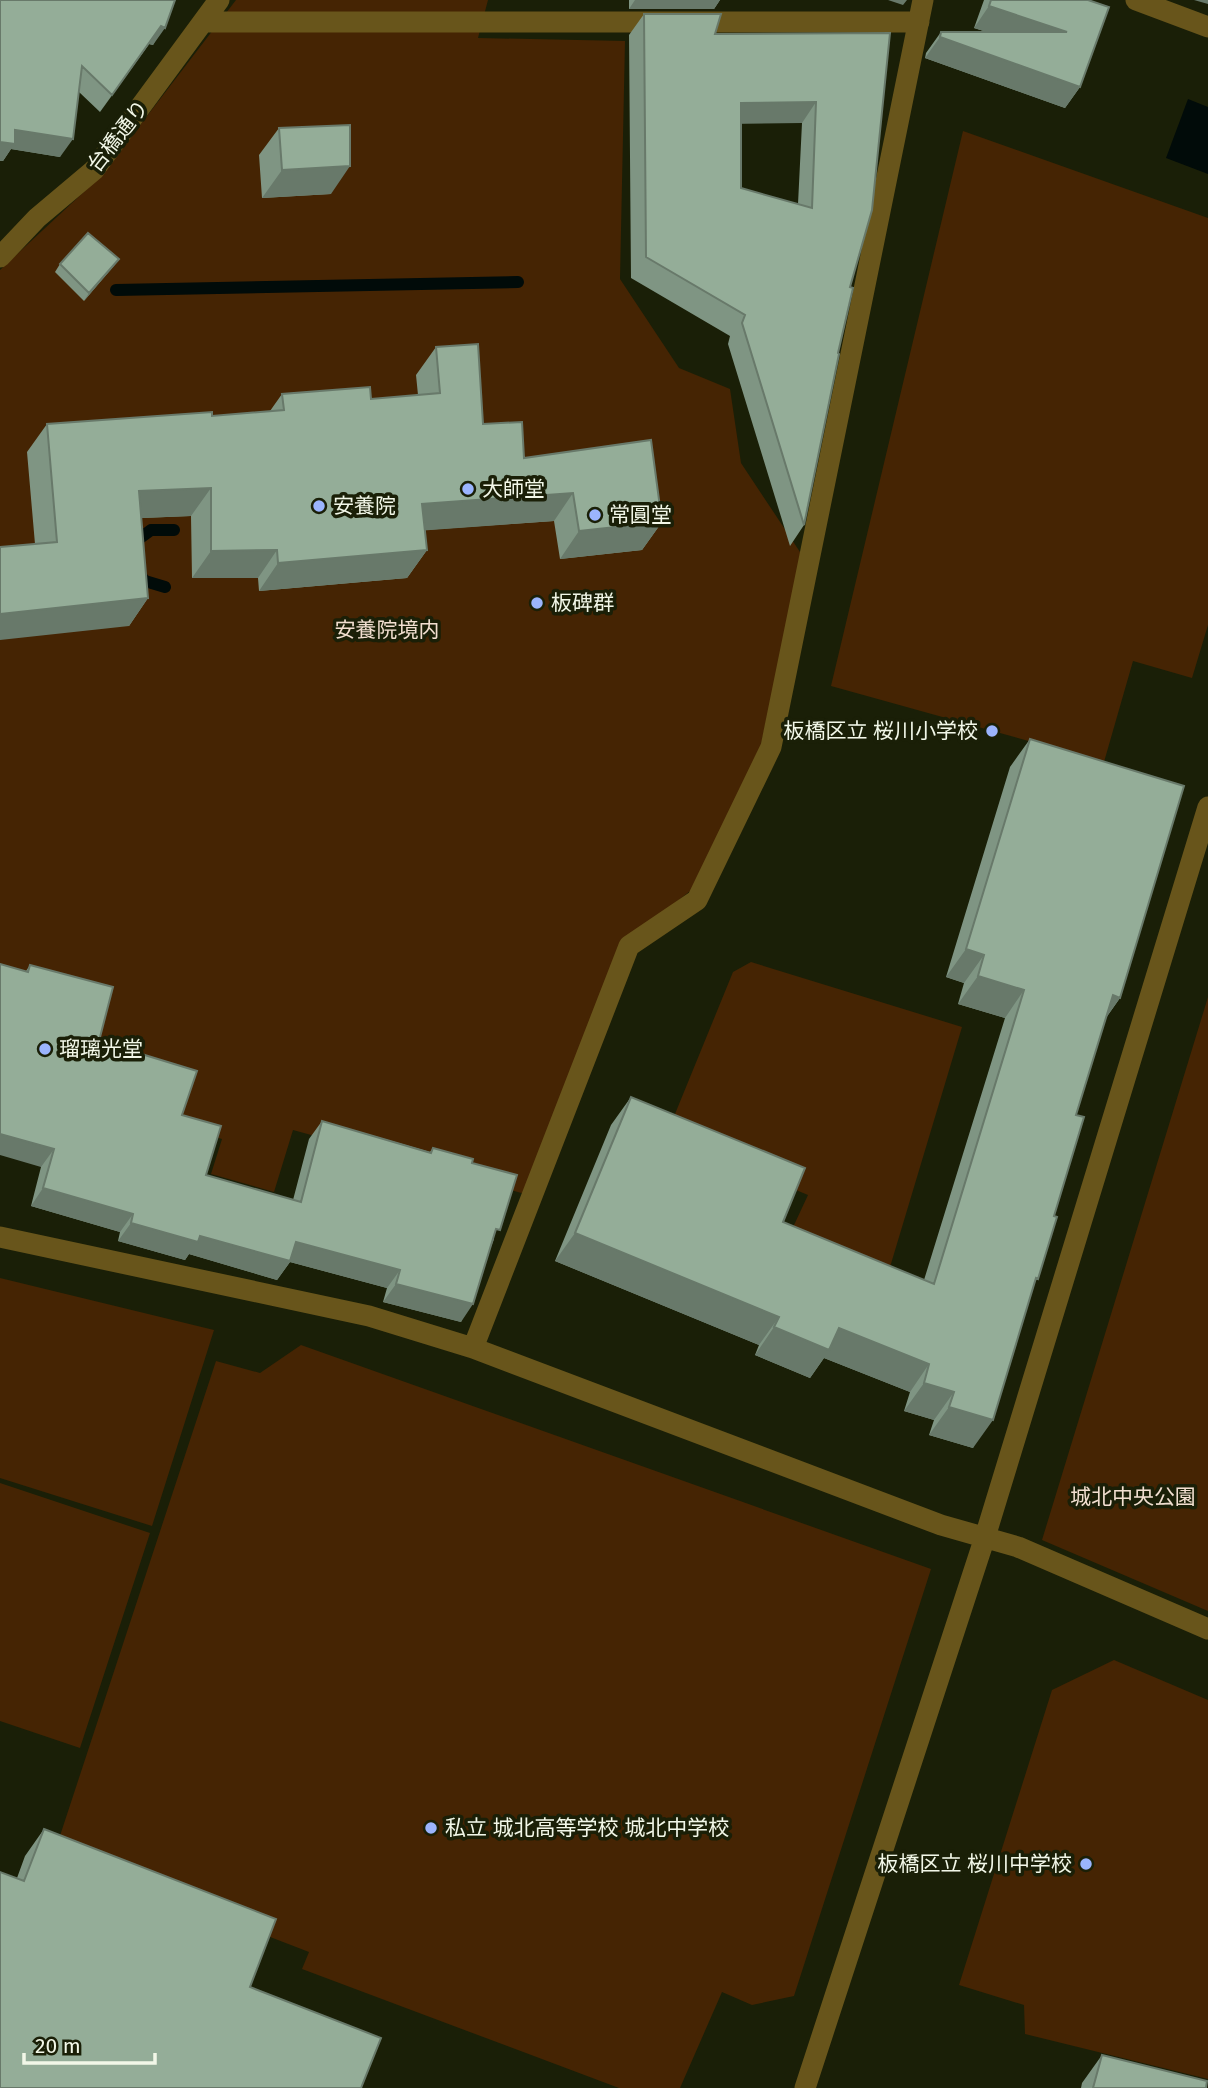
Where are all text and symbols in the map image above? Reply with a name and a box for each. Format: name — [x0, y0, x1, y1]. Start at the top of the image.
street label: 台橋通り — [82, 95, 154, 177]
place label: 大師堂 — [482, 476, 545, 502]
marker: 大師堂 — [460, 481, 476, 497]
place label: 安養院 — [333, 493, 396, 519]
marker: 安養院 — [311, 498, 327, 514]
place label: 常圓堂 — [609, 502, 672, 528]
marker: 常圓堂 — [587, 507, 603, 523]
place label: 板碑群 — [551, 590, 614, 616]
marker: 板碑群 — [529, 595, 545, 611]
park label: 安養院境内 — [335, 617, 440, 643]
place label: 板橋区立 桜川小学校 — [783, 718, 978, 744]
marker: 板橋区立 桜川小学校 — [984, 723, 1000, 739]
place label: 瑠璃光堂 — [59, 1036, 143, 1062]
marker: 瑠璃光堂 — [37, 1041, 53, 1057]
park label: 城北中央公園 — [1070, 1484, 1196, 1510]
place label: 私立 城北高等学校 城北中学校 — [445, 1815, 729, 1841]
marker: 私立 城北高等学校 城北中学校 — [423, 1820, 439, 1836]
place label: 板橋区立 桜川中学校 — [877, 1851, 1072, 1877]
marker: 板橋区立 桜川中学校 — [1078, 1856, 1094, 1872]
scale bar — [24, 2022, 156, 2066]
text: 20 m — [35, 2033, 81, 2059]

